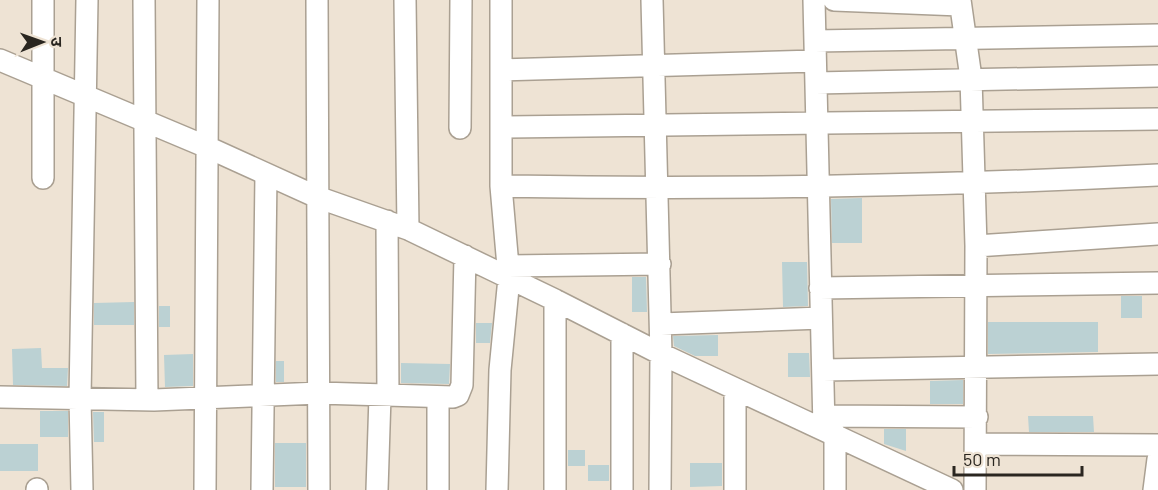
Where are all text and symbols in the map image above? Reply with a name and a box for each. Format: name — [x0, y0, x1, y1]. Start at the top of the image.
north arrow — [12, 12, 72, 72]
text: उ — [48, 37, 67, 47]
scale bar — [954, 439, 1082, 477]
text: 50 m — [963, 448, 1001, 470]

